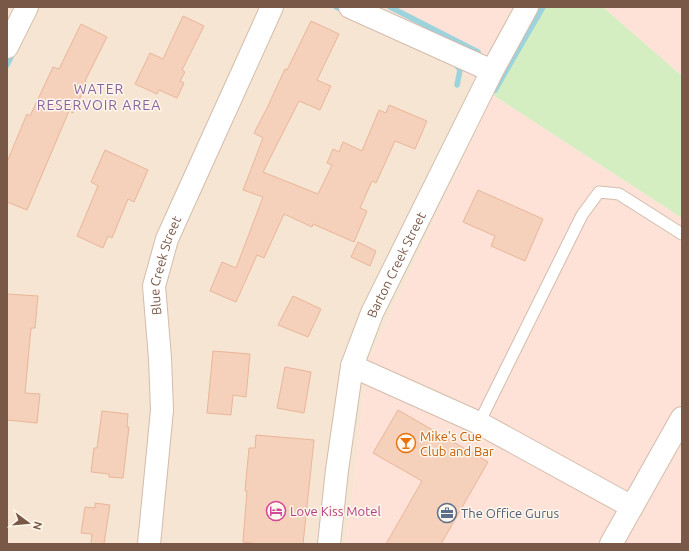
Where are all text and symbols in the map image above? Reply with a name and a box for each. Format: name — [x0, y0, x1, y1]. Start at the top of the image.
district label: WATER RESERVOIR AREA — [37, 81, 161, 113]
street label: Barton Creek Street — [364, 210, 428, 319]
street label: Blue Creek Street — [147, 214, 183, 316]
place label: Mike's Cue Club and Bar — [420, 429, 494, 458]
bar icon: Mike's Cue Club and Bar — [395, 432, 417, 454]
hotel icon: Love Kiss Motel — [265, 500, 287, 522]
office icon: The Office Gurus — [436, 502, 458, 524]
north arrow — [8, 503, 48, 543]
place label: Love Kiss Motel — [290, 504, 381, 518]
place label: The Office Gurus — [461, 506, 560, 520]
text: N — [31, 520, 45, 531]

